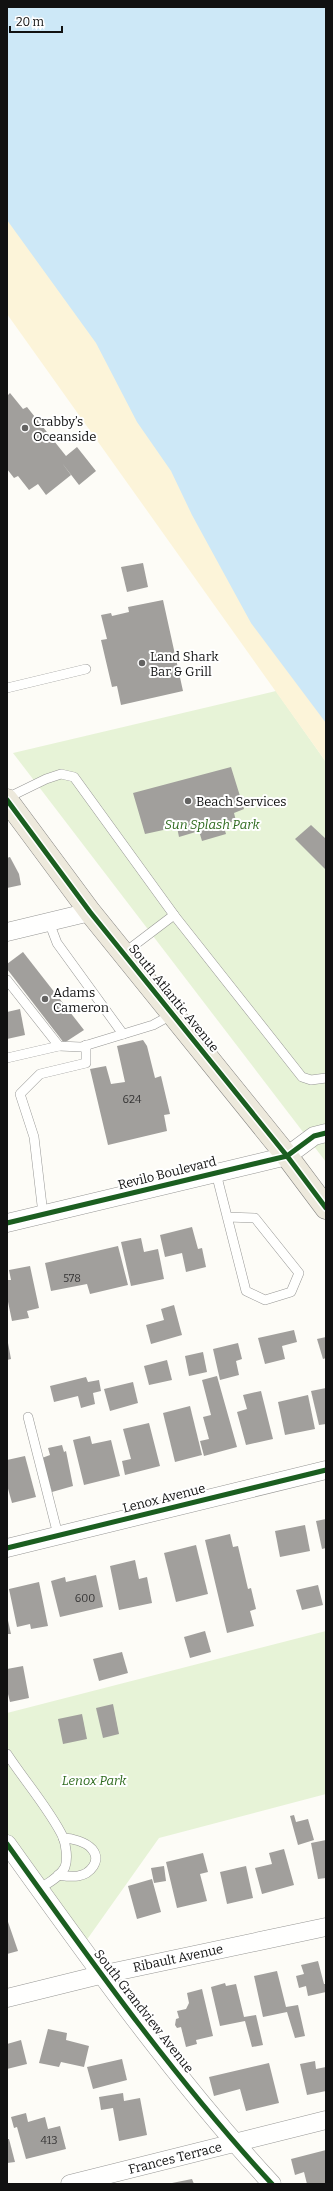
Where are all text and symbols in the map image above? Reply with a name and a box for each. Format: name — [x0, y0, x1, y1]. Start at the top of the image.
scale bar — [10, 8, 62, 34]
text: 20 m — [16, 15, 45, 29]
place label: Crabby’s Oceanside — [33, 414, 96, 444]
marker: Crabby’s Oceanside — [20, 423, 30, 433]
place label: Land Shark Bar & Grill — [150, 649, 219, 679]
marker: Land Shark Bar & Grill — [137, 658, 147, 668]
place label: Beach Services — [196, 794, 287, 809]
marker: Beach Services — [183, 796, 193, 806]
park label: Sun Splash Park — [165, 817, 260, 832]
street label: South Atlantic Avenue — [126, 941, 222, 1055]
place label: Adams Cameron — [53, 985, 110, 1015]
marker: Adams Cameron — [40, 994, 50, 1004]
house number: 624 — [123, 1093, 142, 1106]
street label: Revilo Boulevard — [116, 1153, 218, 1192]
house number: 578 — [63, 1272, 81, 1285]
street label: Lenox Avenue — [121, 1480, 207, 1516]
house number: 600 — [75, 1592, 95, 1605]
park label: Lenox Park — [62, 1773, 127, 1788]
street label: Ribault Avenue — [132, 1941, 224, 1975]
street label: South Grandview Avenue — [91, 1946, 197, 2076]
house number: 413 — [40, 2134, 58, 2147]
street label: Frances Terrace — [127, 2139, 223, 2177]

